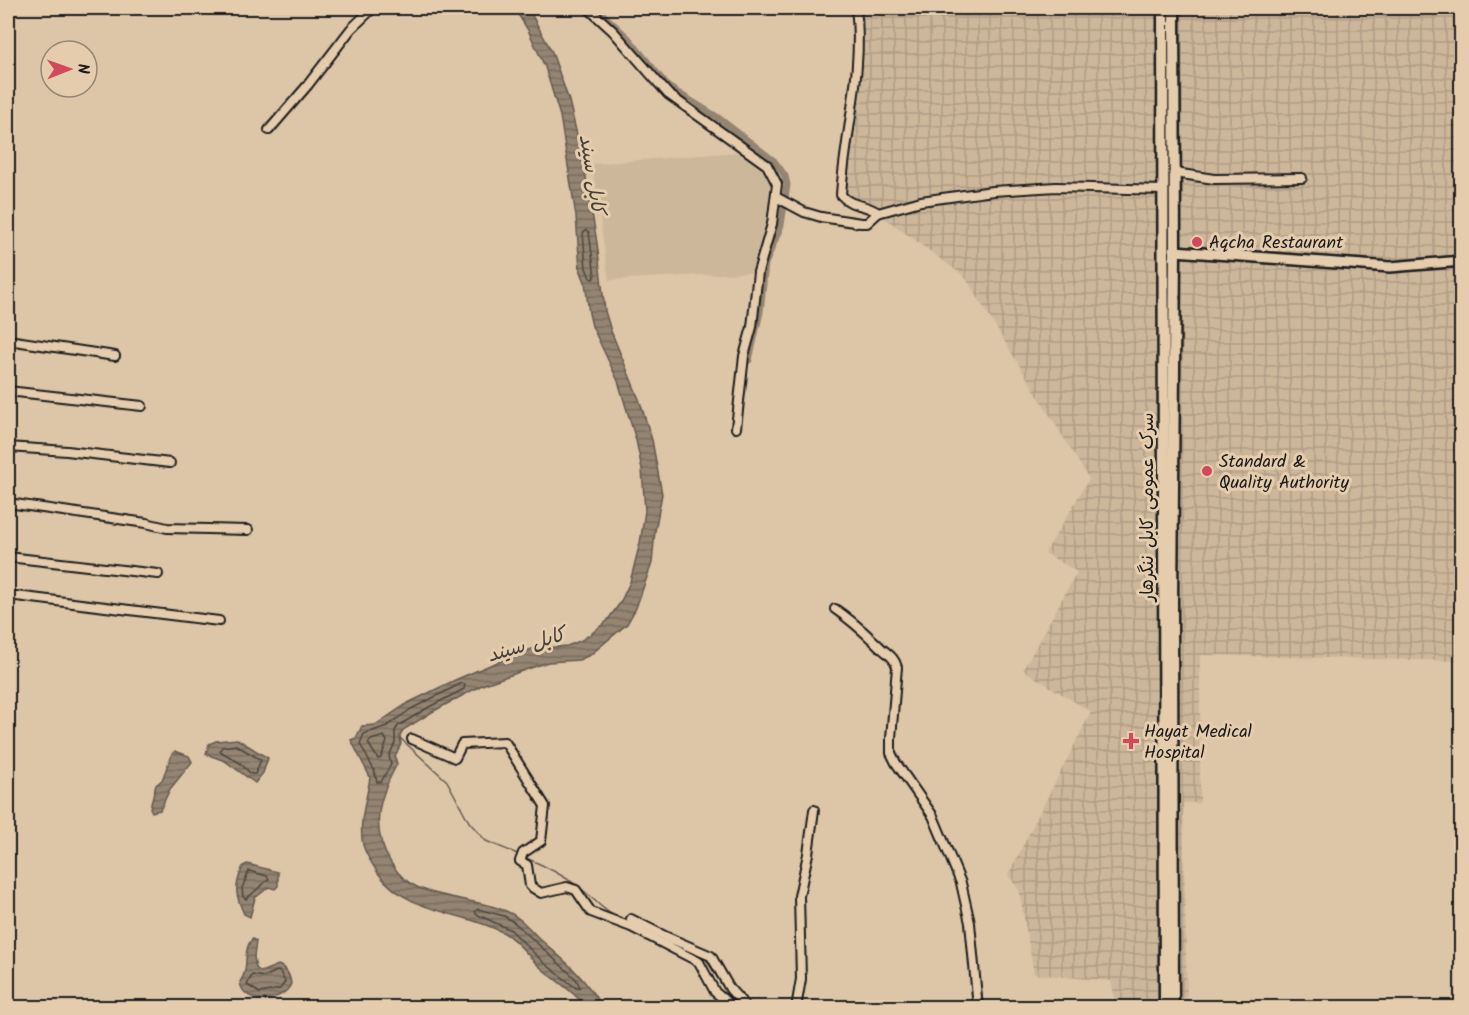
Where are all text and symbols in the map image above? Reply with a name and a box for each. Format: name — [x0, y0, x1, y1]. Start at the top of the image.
north arrow — [39, 39, 99, 99]
text: N — [70, 63, 95, 74]
water label: کابل سيند — [569, 132, 614, 220]
place label: Aqcha Restaurant — [1209, 229, 1344, 258]
marker: Aqcha Restaurant — [1190, 235, 1204, 249]
street label: سرک عمومی کابل ننگرهار — [1134, 413, 1163, 603]
place label: Standard & Quality Authority — [1219, 448, 1350, 498]
marker: Standard & Quality Authority — [1200, 464, 1214, 478]
water label: کابل سيند — [484, 619, 573, 672]
place label: Hayat Medical Hospital — [1144, 718, 1253, 768]
marker: Hayat Medical Hospital — [1122, 732, 1140, 750]

